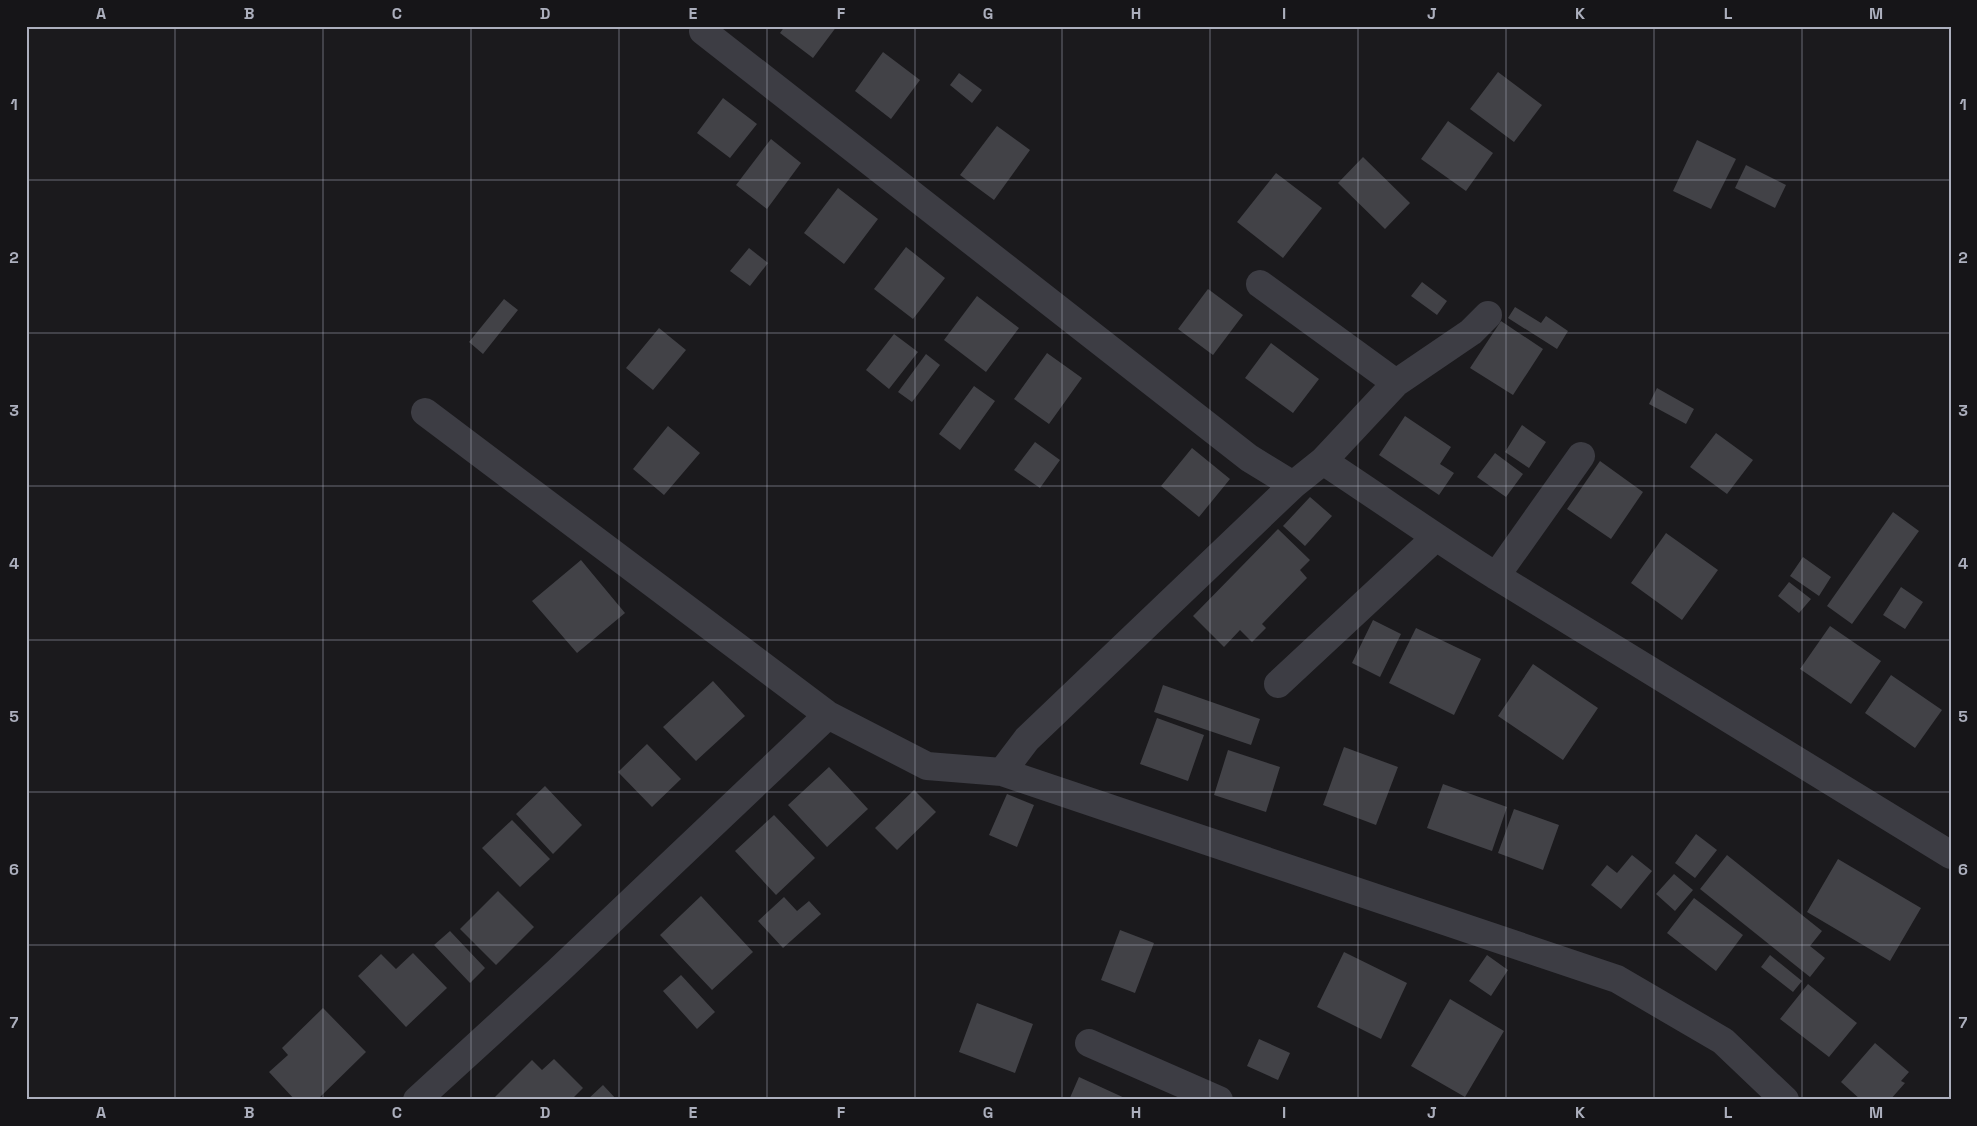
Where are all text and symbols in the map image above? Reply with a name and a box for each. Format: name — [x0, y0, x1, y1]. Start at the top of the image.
text: A — [96, 3, 106, 24]
text: B — [244, 3, 254, 24]
text: C — [392, 3, 402, 24]
text: D — [540, 3, 550, 24]
text: E — [689, 3, 698, 24]
text: F — [837, 3, 846, 24]
text: G — [983, 3, 993, 24]
text: H — [1131, 3, 1141, 24]
text: I — [1282, 3, 1286, 24]
text: J — [1427, 3, 1437, 24]
text: K — [1575, 3, 1585, 24]
text: L — [1724, 3, 1733, 24]
text: M — [1869, 3, 1883, 24]
text: 1 — [10, 94, 18, 115]
text: 1 — [1959, 94, 1967, 115]
text: 2 — [9, 247, 19, 268]
text: 2 — [1958, 247, 1968, 268]
text: 3 — [9, 400, 19, 421]
text: 3 — [1958, 400, 1968, 421]
text: 4 — [9, 553, 19, 574]
text: 4 — [1958, 553, 1968, 574]
text: 5 — [9, 706, 19, 727]
text: 5 — [1958, 706, 1968, 727]
text: 6 — [9, 859, 19, 880]
text: 6 — [1958, 859, 1968, 880]
text: 7 — [10, 1012, 19, 1033]
text: 7 — [1959, 1012, 1968, 1033]
text: A — [96, 1102, 106, 1123]
text: B — [244, 1102, 254, 1123]
text: C — [392, 1102, 402, 1123]
text: D — [540, 1102, 550, 1123]
text: E — [689, 1102, 698, 1123]
text: F — [837, 1102, 846, 1123]
text: G — [983, 1102, 993, 1123]
text: H — [1131, 1102, 1141, 1123]
text: I — [1282, 1102, 1286, 1123]
text: J — [1427, 1102, 1437, 1123]
text: K — [1575, 1102, 1585, 1123]
text: L — [1724, 1102, 1733, 1123]
text: M — [1869, 1102, 1883, 1123]

